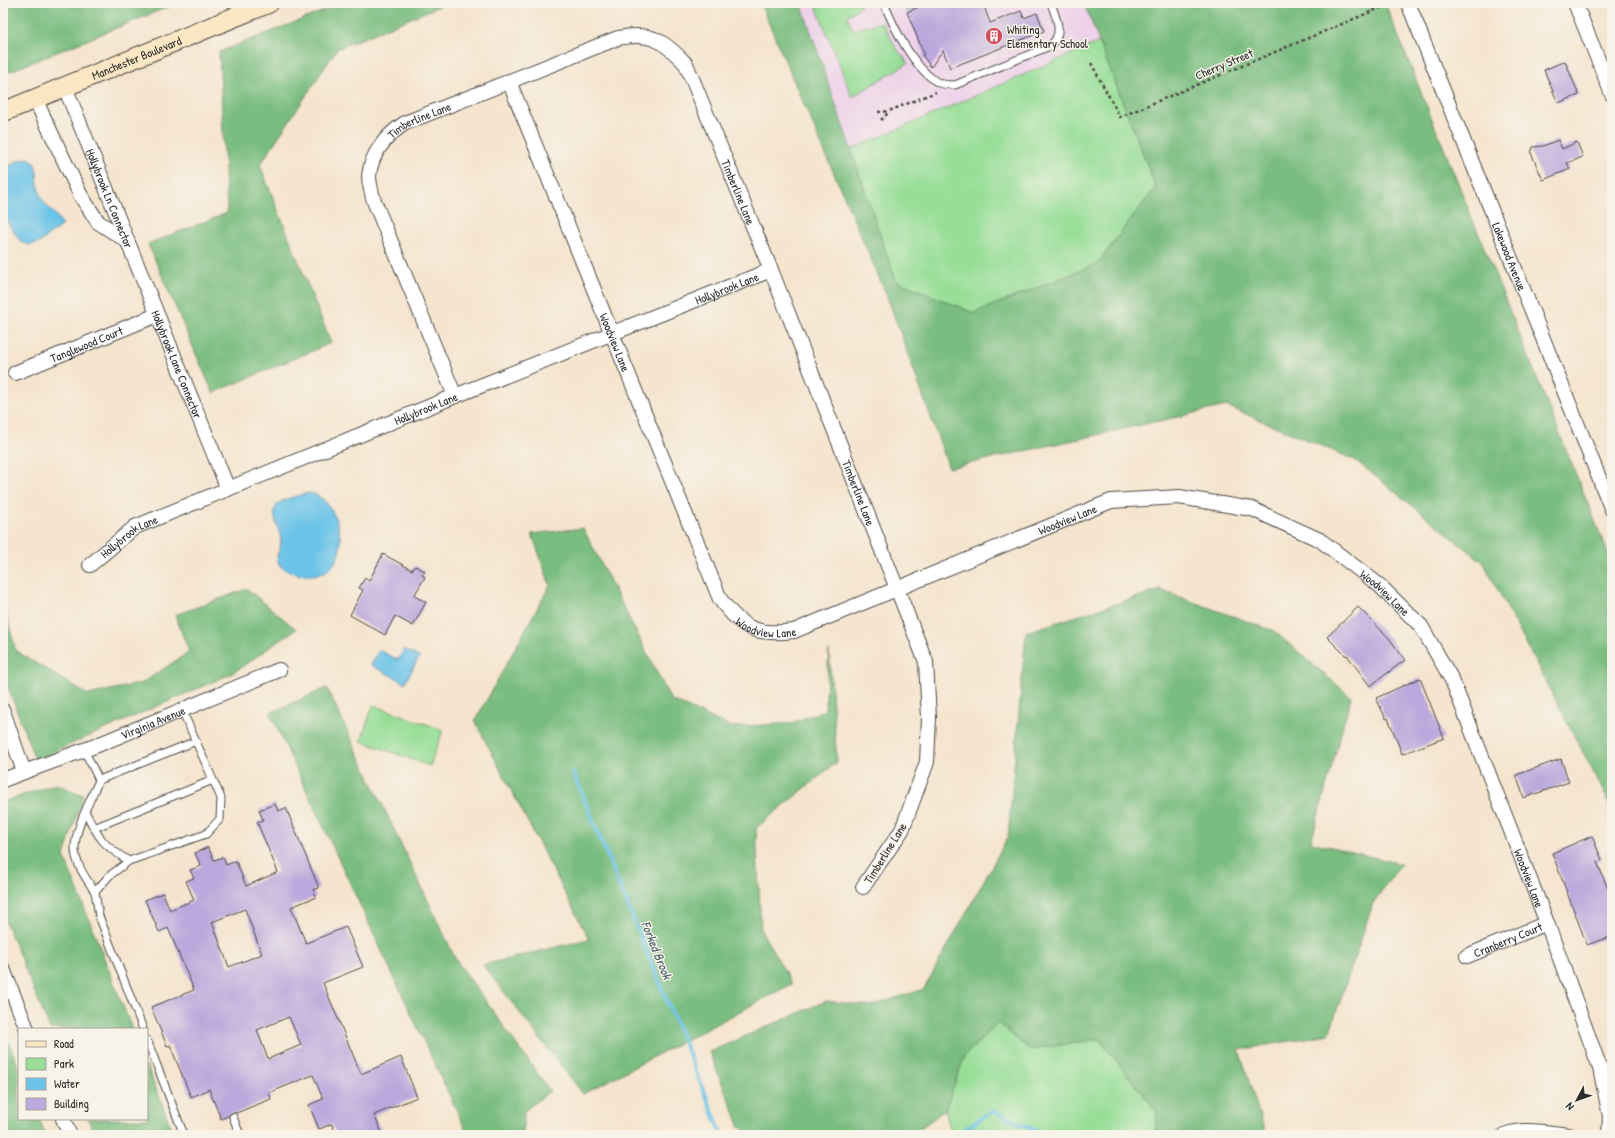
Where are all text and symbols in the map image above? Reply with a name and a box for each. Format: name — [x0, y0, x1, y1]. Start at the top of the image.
place label: Whiting Elementary School — [1007, 21, 1089, 52]
building icon: Whiting Elementary School — [984, 26, 1004, 46]
street label: Manchester Boulevard — [89, 31, 184, 83]
street label: Cherry Street — [1192, 44, 1256, 84]
street label: Timberline Lane — [383, 97, 454, 142]
street label: Hollybrook Ln Connector — [82, 146, 138, 251]
street label: Timberline Lane — [718, 157, 760, 227]
street label: Lakewood Avenue — [1489, 220, 1531, 293]
street label: Hollybrook Lane — [692, 267, 761, 308]
street label: Hollybrook Lane Connector — [148, 307, 207, 421]
street label: Woodview Lane — [596, 310, 635, 374]
street label: Tanglewood Court — [48, 321, 126, 366]
street label: Hollybrook Lane — [391, 387, 460, 429]
street label: Timberline Lane — [838, 457, 880, 528]
street label: Woodview Lane — [1035, 499, 1099, 539]
street label: Hollybrook Lane — [96, 510, 160, 562]
street label: Woodview Lane — [1357, 565, 1414, 619]
street label: Woodview Lane — [732, 613, 797, 641]
street label: Virginia Avenue — [118, 701, 188, 743]
street label: Timberline Lane — [860, 819, 911, 887]
street label: Woodview Lane — [1510, 846, 1549, 910]
street label: Cranberry Court — [1471, 917, 1546, 961]
water label: Forked Brook — [637, 918, 677, 983]
legend — [18, 1028, 148, 1120]
text: Road — [54, 1035, 74, 1052]
text: Park — [54, 1055, 74, 1072]
text: Water — [54, 1075, 80, 1092]
north arrow — [1557, 1080, 1597, 1120]
text: Building — [54, 1095, 89, 1112]
text: N — [1562, 1100, 1577, 1113]

